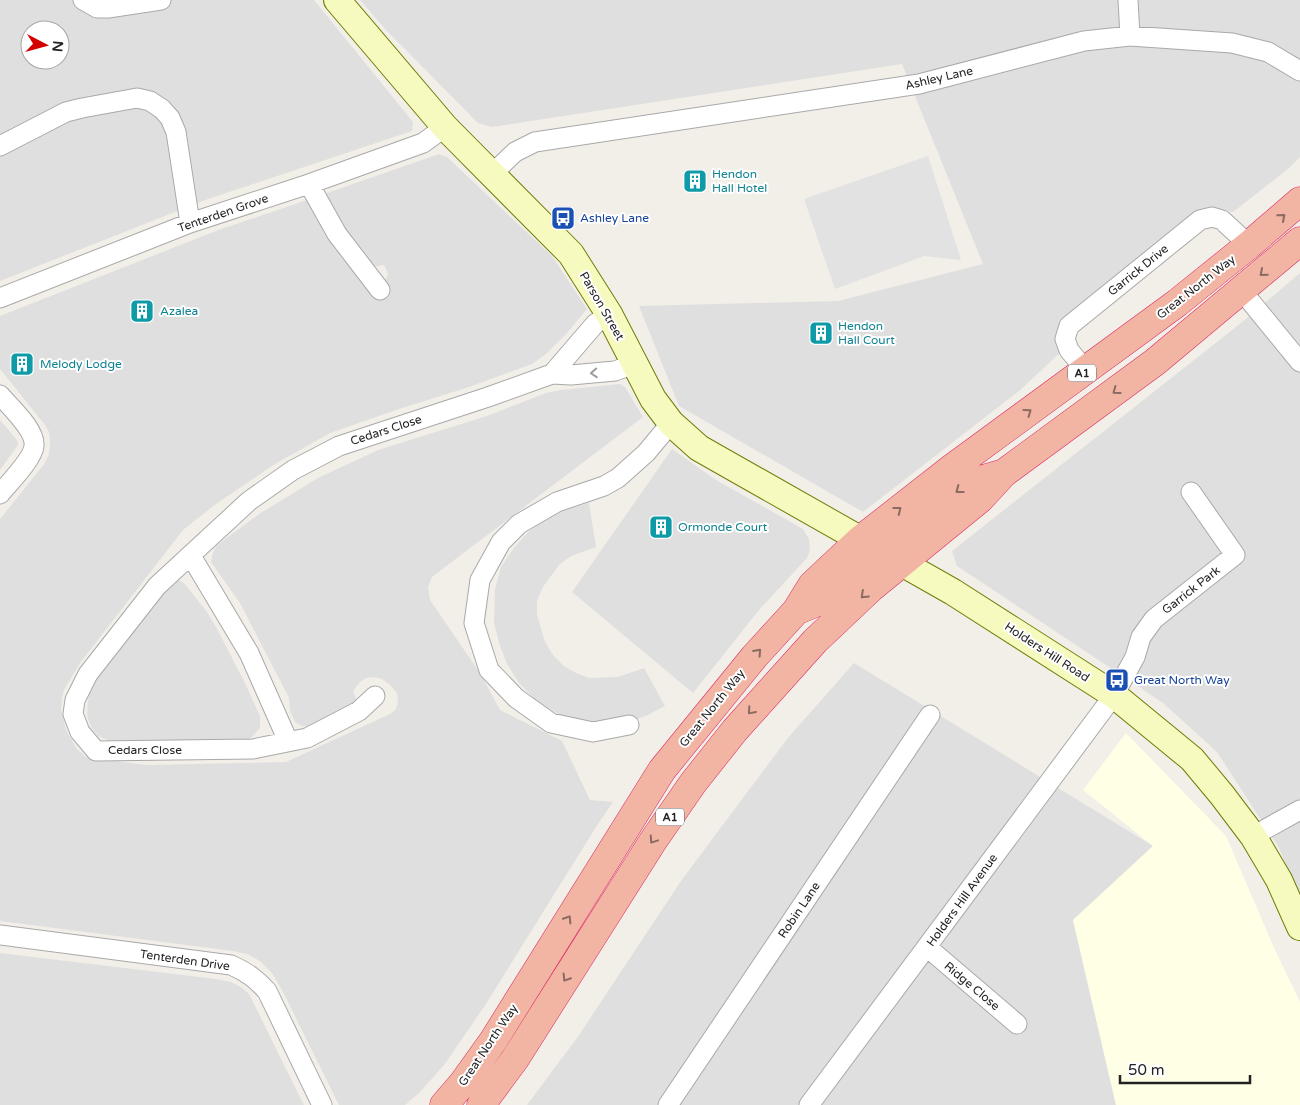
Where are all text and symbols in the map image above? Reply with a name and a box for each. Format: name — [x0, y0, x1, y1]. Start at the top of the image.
north arrow — [20, 20, 70, 70]
text: N — [48, 40, 66, 53]
street label: Ashley Lane — [904, 63, 974, 93]
place label: Hendon Hall Hotel — [712, 167, 767, 195]
building icon: Hendon Hall Hotel — [682, 168, 708, 194]
street label: Tenterden Grove — [176, 191, 270, 235]
bus stop icon: Ashley Lane — [550, 205, 576, 231]
place label: Ashley Lane — [580, 211, 649, 225]
one-way arrow — [1276, 214, 1285, 223]
street label: Garrick Drive — [1105, 241, 1171, 299]
street label: Great North Way — [1154, 252, 1238, 322]
one-way arrow — [1260, 267, 1269, 275]
street label: Parson Street — [577, 269, 627, 343]
building icon: Azalea — [129, 298, 155, 324]
place label: Azalea — [160, 304, 198, 318]
place label: Hendon Hall Court — [838, 319, 895, 347]
building icon: Hendon Hall Court — [808, 320, 834, 346]
building icon: Melody Lodge — [9, 351, 35, 377]
place label: Melody Lodge — [40, 357, 122, 371]
road number: A1 — [1068, 364, 1096, 382]
one-way arrow — [590, 367, 598, 378]
one-way arrow — [1112, 385, 1122, 394]
one-way arrow — [1022, 410, 1031, 418]
street label: Cedars Close — [349, 412, 424, 448]
one-way arrow — [955, 484, 965, 493]
one-way arrow — [892, 507, 901, 515]
building icon: Ormonde Court — [648, 514, 674, 540]
place label: Ormonde Court — [678, 520, 768, 534]
street label: Garrick Park — [1159, 563, 1223, 617]
one-way arrow — [861, 589, 870, 598]
street label: Holders Hill Road — [1002, 619, 1092, 685]
one-way arrow — [753, 649, 762, 658]
street label: Great North Way — [676, 666, 748, 750]
bus stop icon: Great North Way — [1104, 667, 1130, 693]
place label: Great North Way — [1134, 673, 1230, 687]
one-way arrow — [748, 705, 757, 714]
street label: Cedars Close — [108, 743, 182, 757]
road number: A1 — [656, 809, 684, 826]
one-way arrow — [650, 835, 659, 844]
street label: Holders Hill Avenue — [924, 851, 1000, 949]
street label: Robin Lane — [775, 879, 823, 941]
one-way arrow — [562, 916, 571, 925]
street label: Tenterden Drive — [139, 947, 231, 973]
street label: Ridge Close — [942, 959, 1003, 1013]
one-way arrow — [563, 972, 573, 981]
street label: Great North Way — [455, 1001, 521, 1089]
scale bar — [1120, 1052, 1250, 1084]
text: 50 m — [1128, 1061, 1165, 1079]

